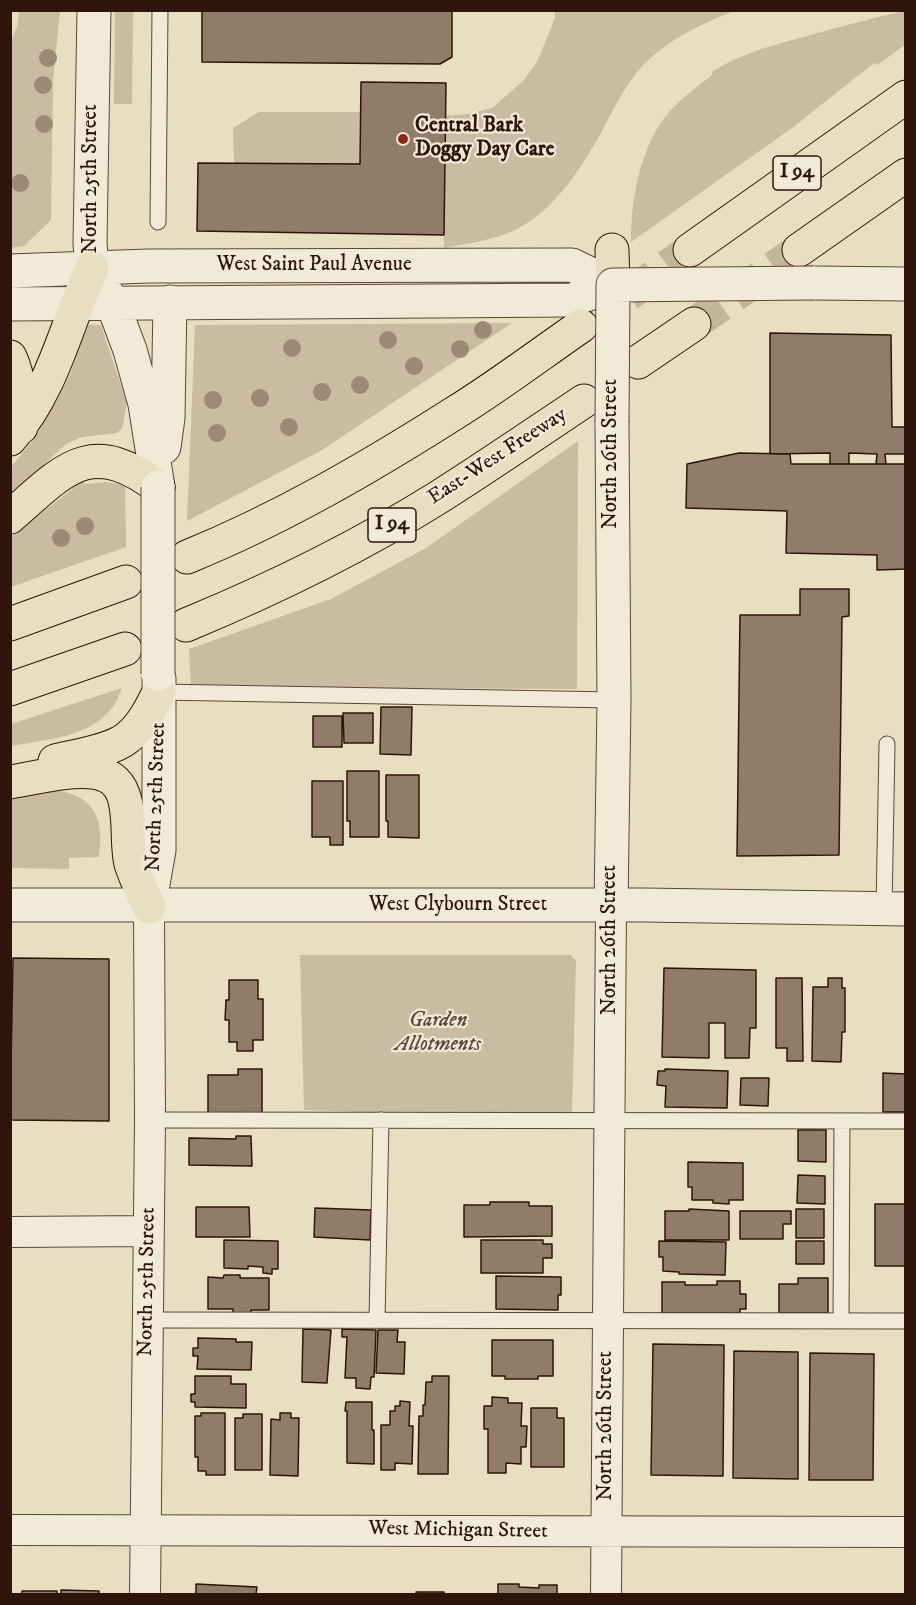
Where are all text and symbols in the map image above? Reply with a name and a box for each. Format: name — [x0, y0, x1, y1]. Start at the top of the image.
street label: North 25th Street — [79, 104, 105, 254]
place label: Central Bark Doggy Day Care — [415, 114, 554, 164]
marker: Central Bark Doggy Day Care — [396, 132, 410, 146]
road number: I 94 — [773, 156, 821, 190]
street label: West Saint Paul Avenue — [216, 253, 412, 279]
street label: North 26th Street — [599, 379, 625, 529]
street label: East-West Freeway — [424, 403, 572, 511]
road number: I 94 — [368, 508, 416, 542]
street label: North 25th Street — [142, 722, 172, 872]
street label: North 26th Street — [598, 865, 624, 1015]
street label: West Clybourn Street — [369, 893, 547, 919]
park label: Garden Allotments — [395, 1009, 481, 1059]
street label: North 25th Street — [134, 1207, 162, 1357]
street label: North 26th Street — [594, 1351, 620, 1501]
street label: West Michigan Street — [368, 1517, 548, 1545]

